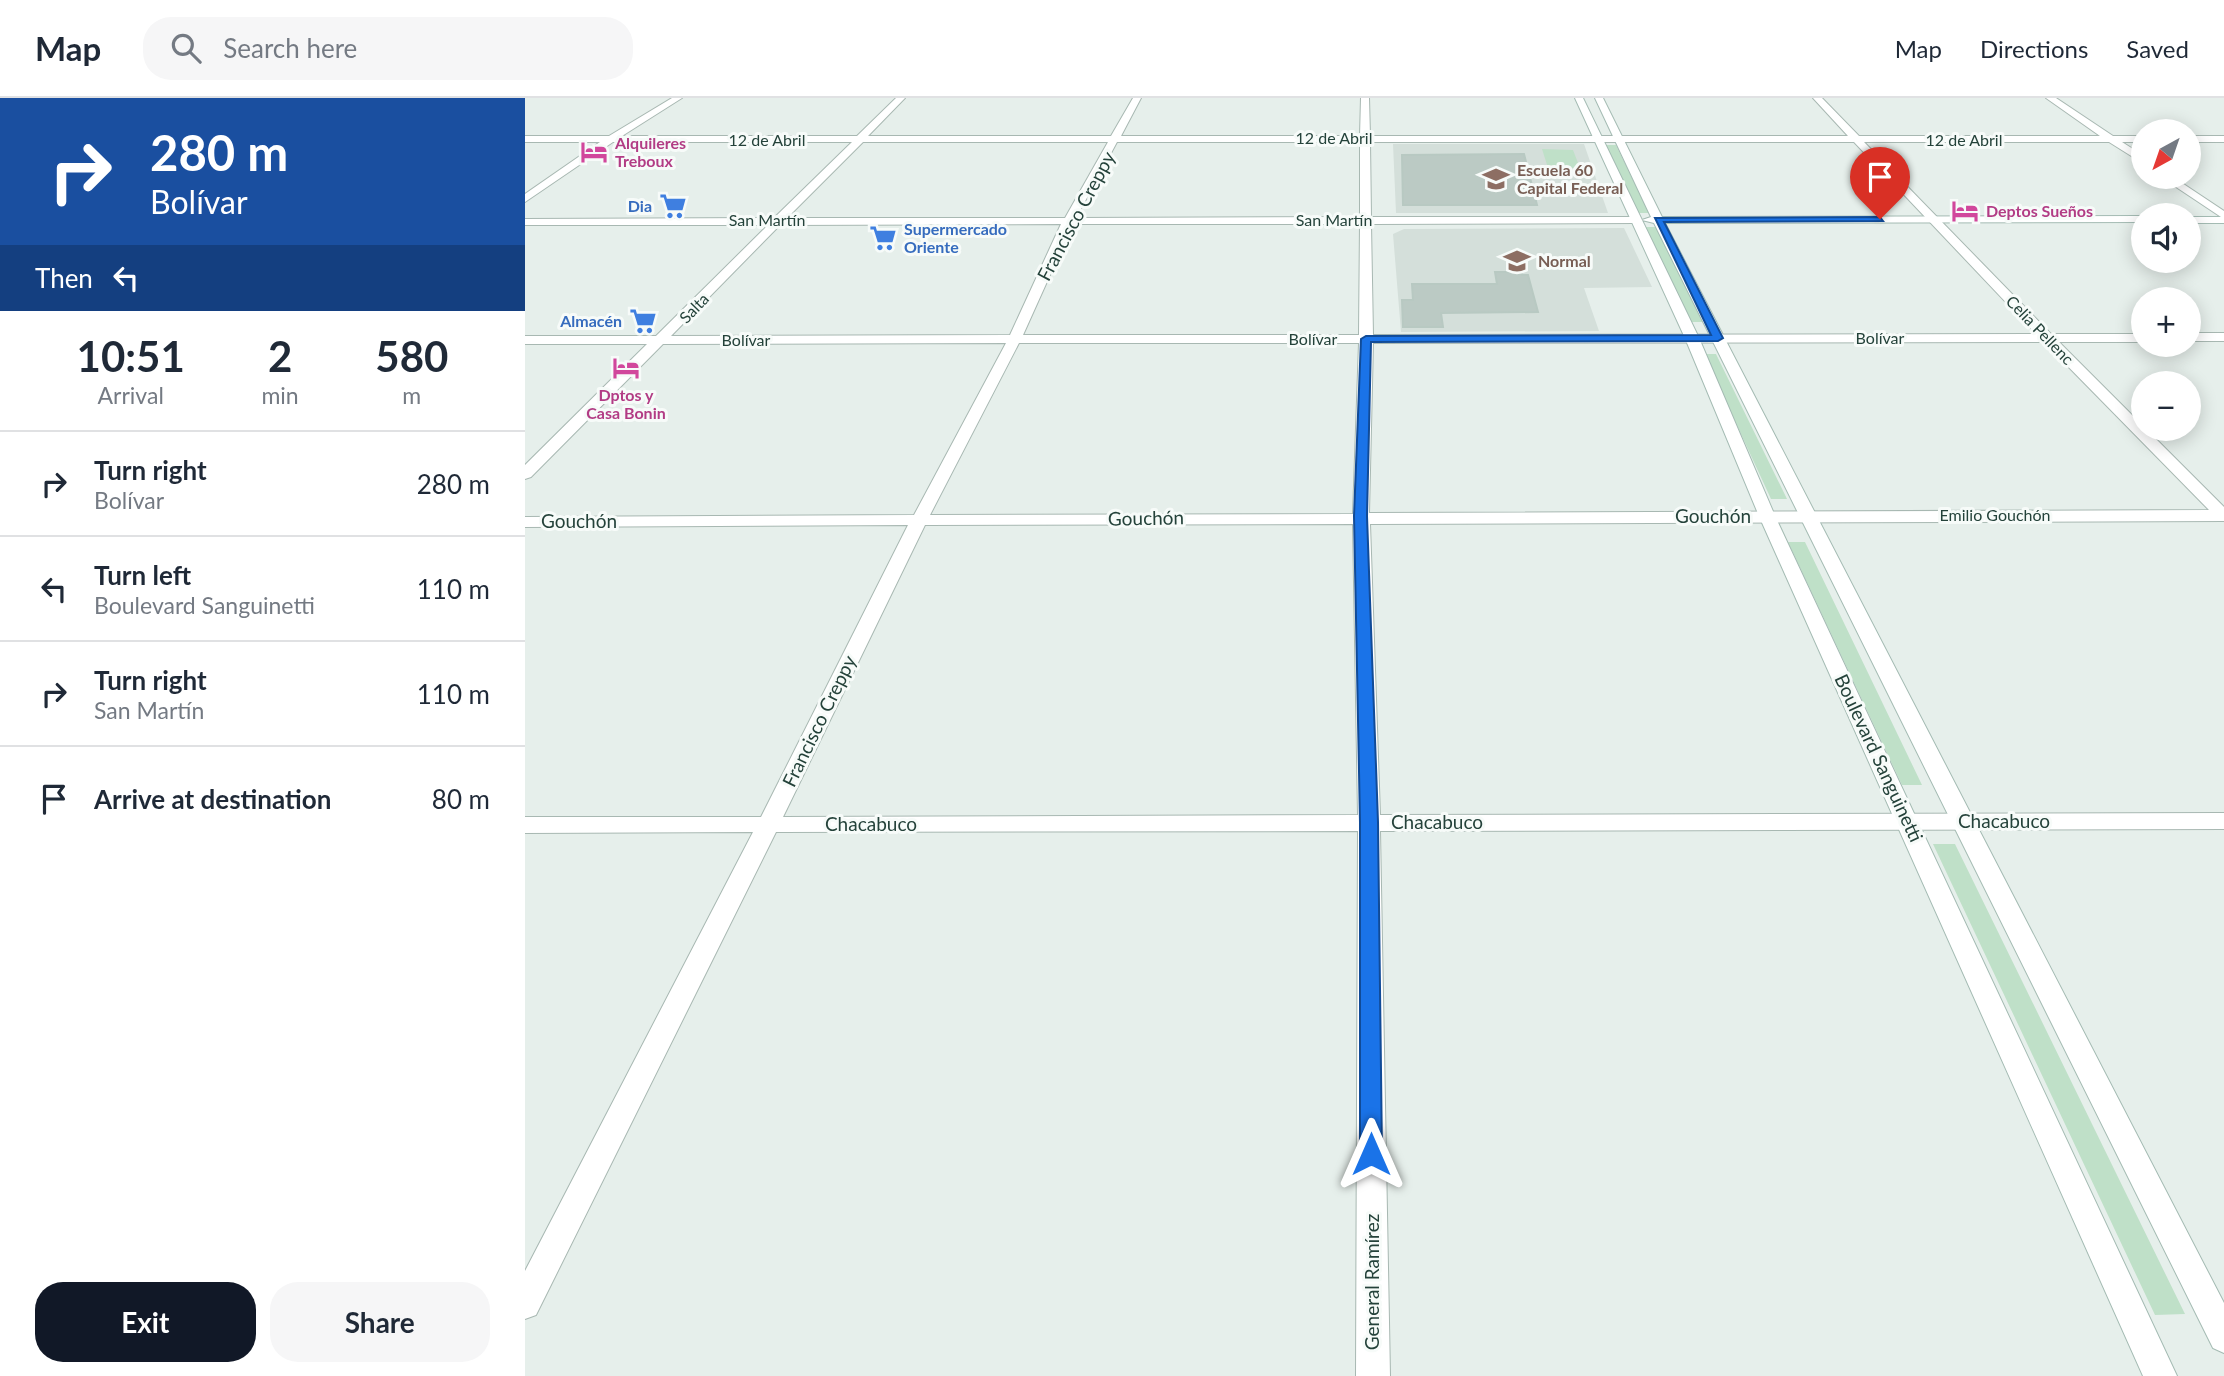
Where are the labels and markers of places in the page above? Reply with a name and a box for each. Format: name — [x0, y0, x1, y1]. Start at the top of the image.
place label: Alquileres Treboux — [614, 133, 686, 170]
hotel icon: Alquileres Treboux — [579, 137, 609, 167]
pin — [1850, 147, 1910, 219]
place label: Escuela 60 Capital Federal — [1517, 160, 1623, 197]
school or university icon: Escuela 60 Capital Federal — [1481, 164, 1511, 194]
supermarket icon: Dia — [658, 191, 688, 221]
place label: Dia — [628, 196, 652, 215]
hotel icon: Deptos Sueños — [1950, 196, 1980, 226]
place label: Deptos Sueños — [1986, 201, 2093, 220]
place label: Supermercado Oriente — [904, 219, 1007, 256]
supermarket icon: Supermercado Oriente — [868, 223, 898, 253]
school or university icon: Normal — [1502, 246, 1532, 276]
place label: Normal — [1538, 251, 1591, 270]
supermarket icon: Almacén — [628, 306, 658, 336]
place label: Almacén — [559, 311, 622, 330]
hotel icon: Dptos y Casa Bonin — [611, 353, 641, 383]
place label: Dptos y Casa Bonin — [586, 385, 666, 422]

